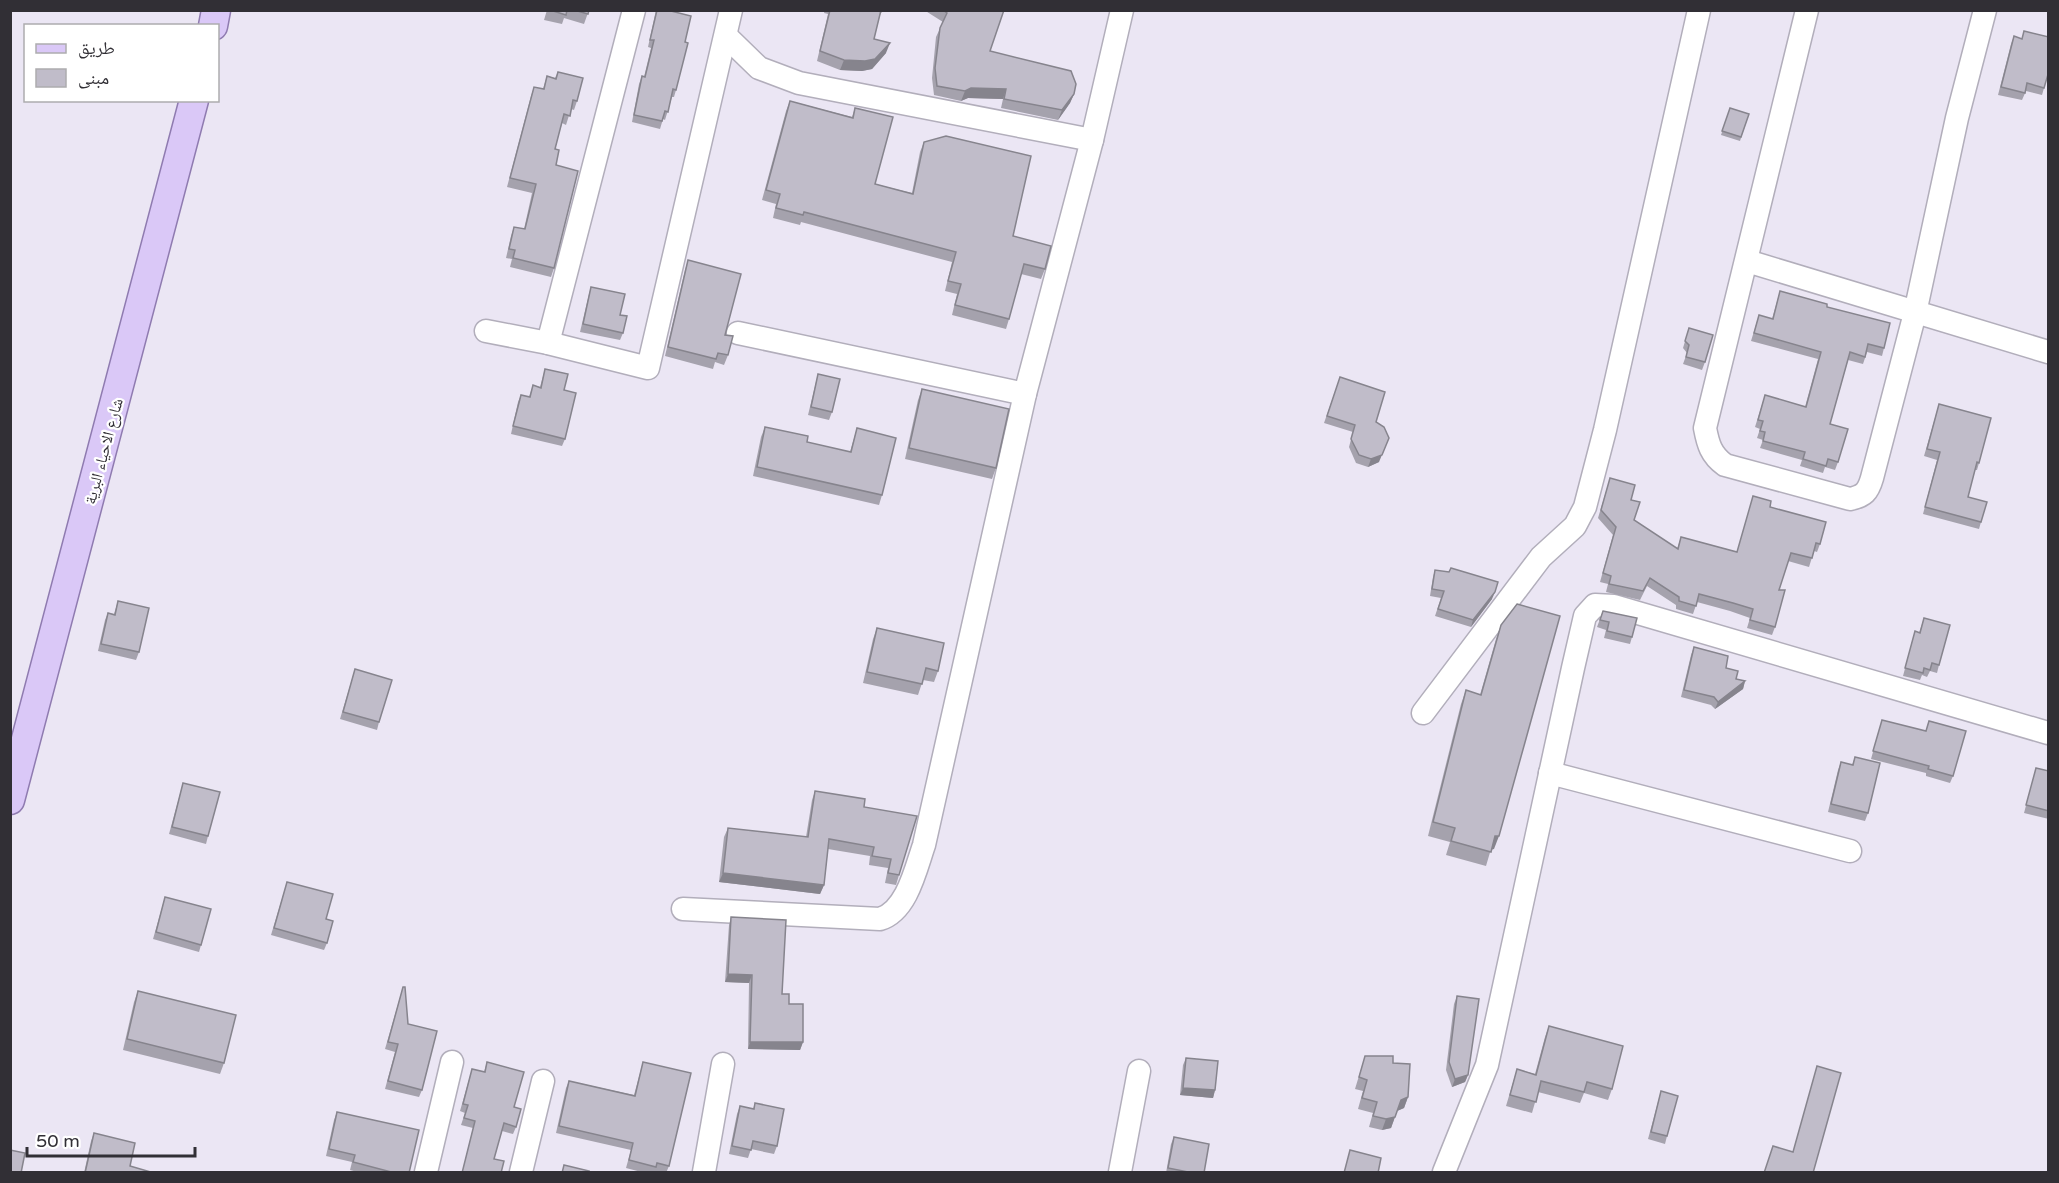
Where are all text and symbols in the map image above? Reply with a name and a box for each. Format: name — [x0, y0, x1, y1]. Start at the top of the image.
legend — [24, 24, 219, 102]
text: طريق — [78, 37, 115, 59]
text: مبنى — [78, 67, 109, 89]
street label: شارع الاحياء البرية — [80, 396, 128, 506]
scale bar — [27, 1120, 195, 1158]
text: 50 m — [36, 1130, 80, 1152]

